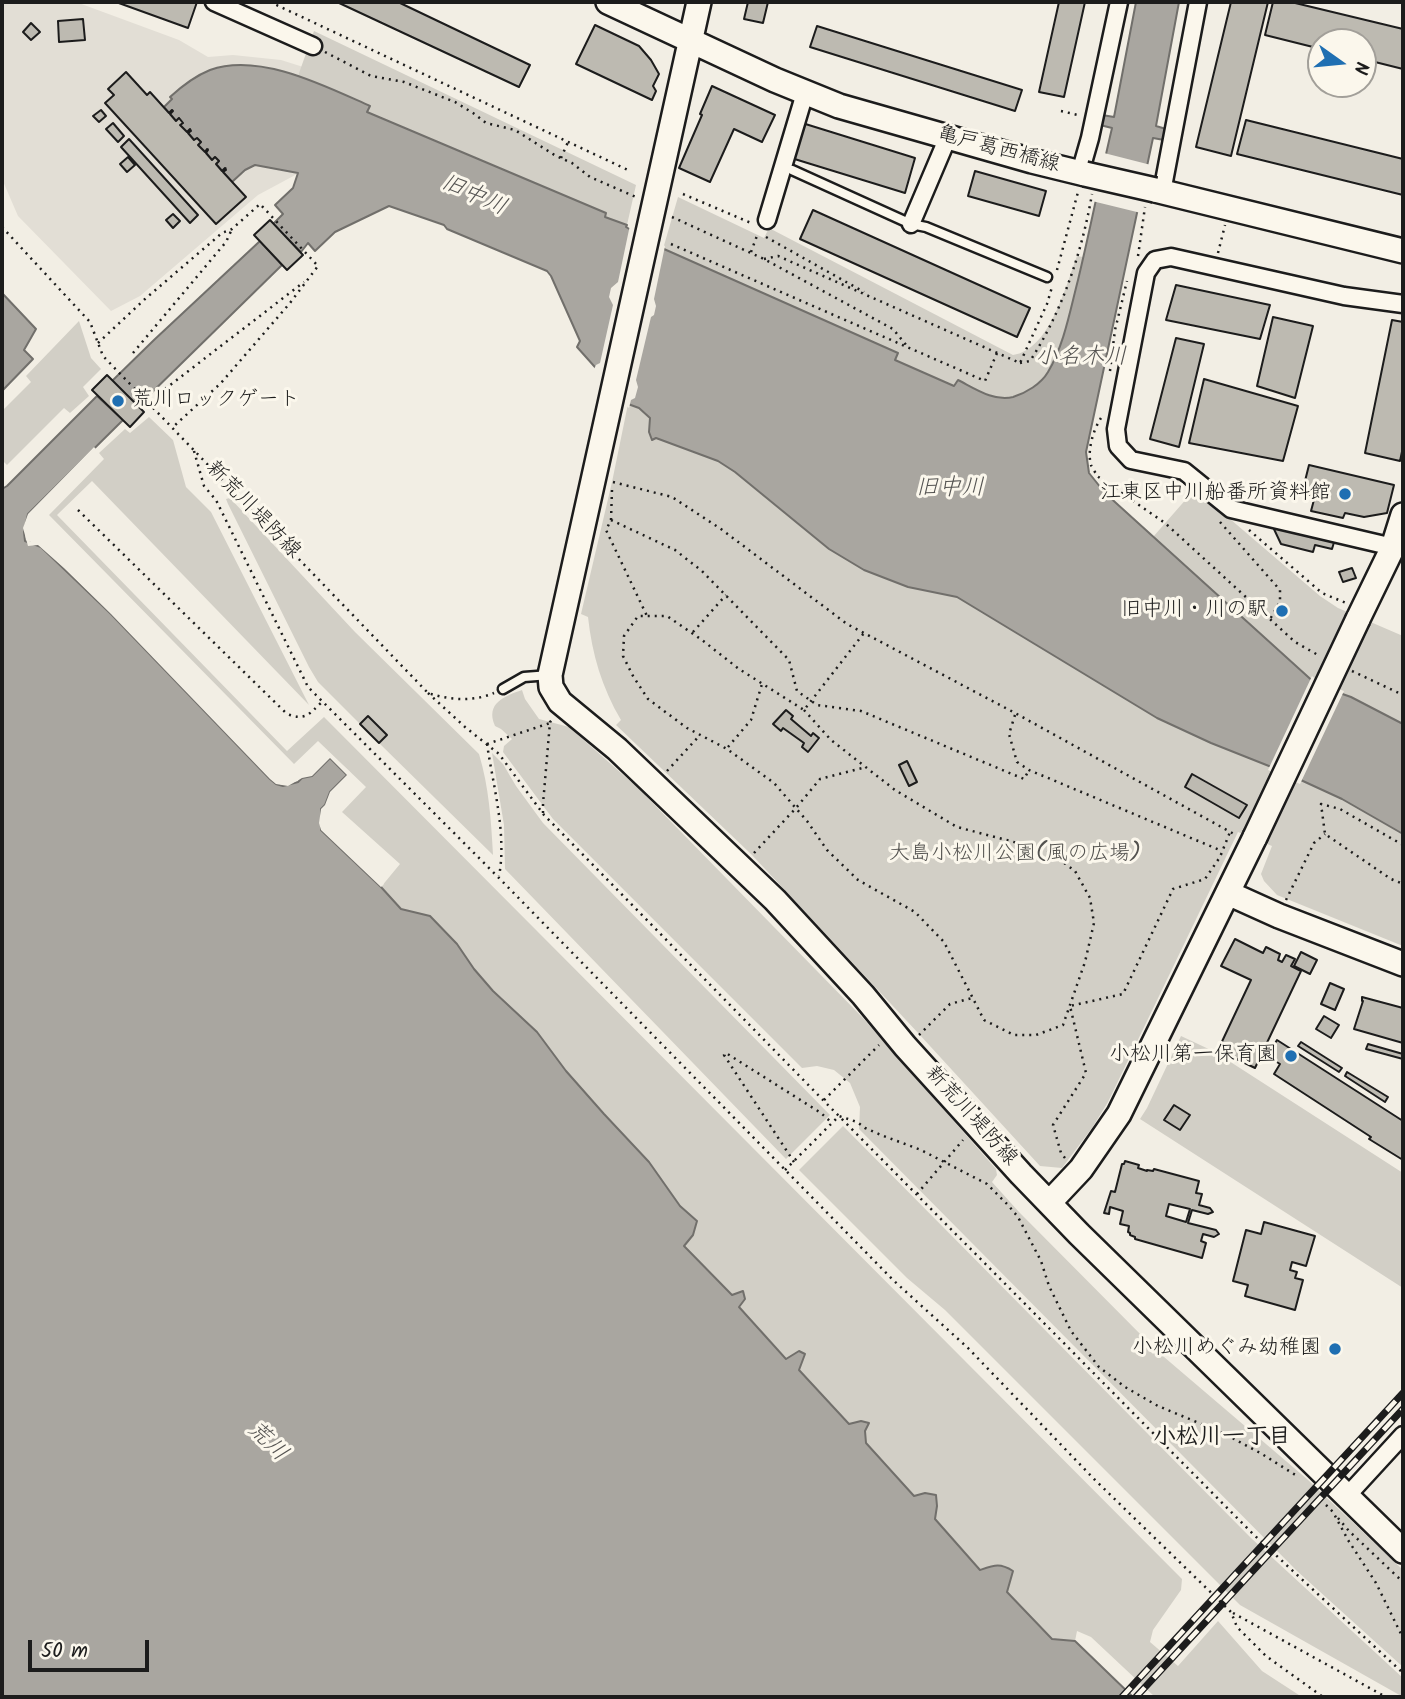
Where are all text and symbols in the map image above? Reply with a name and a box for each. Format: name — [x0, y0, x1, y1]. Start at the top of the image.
north arrow — [1307, 28, 1377, 98]
text: N — [1344, 58, 1376, 78]
street label: 亀戸葛西橋線 — [934, 123, 1062, 179]
water label: 旧中川 — [436, 170, 510, 224]
water label: 小名木川 — [1035, 345, 1127, 373]
place label: 荒川ロックゲート — [132, 388, 300, 414]
marker: 荒川ロックゲート — [110, 393, 126, 409]
street label: 新荒川堤防線 — [199, 457, 305, 565]
water label: 旧中川 — [916, 476, 984, 504]
place label: 江東区中川船番所資料館 — [1100, 481, 1331, 507]
marker: 江東区中川船番所資料館 — [1337, 486, 1353, 502]
place label: 旧中川・川の駅 — [1121, 598, 1268, 624]
marker: 旧中川・川の駅 — [1274, 603, 1290, 619]
park label: 大島小松川公園(風の広場) — [889, 842, 1141, 868]
place label: 小松川第一保育園 — [1109, 1043, 1277, 1069]
marker: 小松川第一保育園 — [1283, 1048, 1299, 1064]
street label: 新荒川堤防線 — [918, 1062, 1022, 1172]
place label: 小松川めぐみ幼稚園 — [1132, 1336, 1321, 1362]
marker: 小松川めぐみ幼稚園 — [1327, 1341, 1343, 1357]
water label: 荒川 — [240, 1417, 292, 1469]
district label: 小松川一丁目 — [1153, 1425, 1291, 1453]
scale bar — [32, 1626, 152, 1670]
text: 50 m — [41, 1635, 88, 1668]

